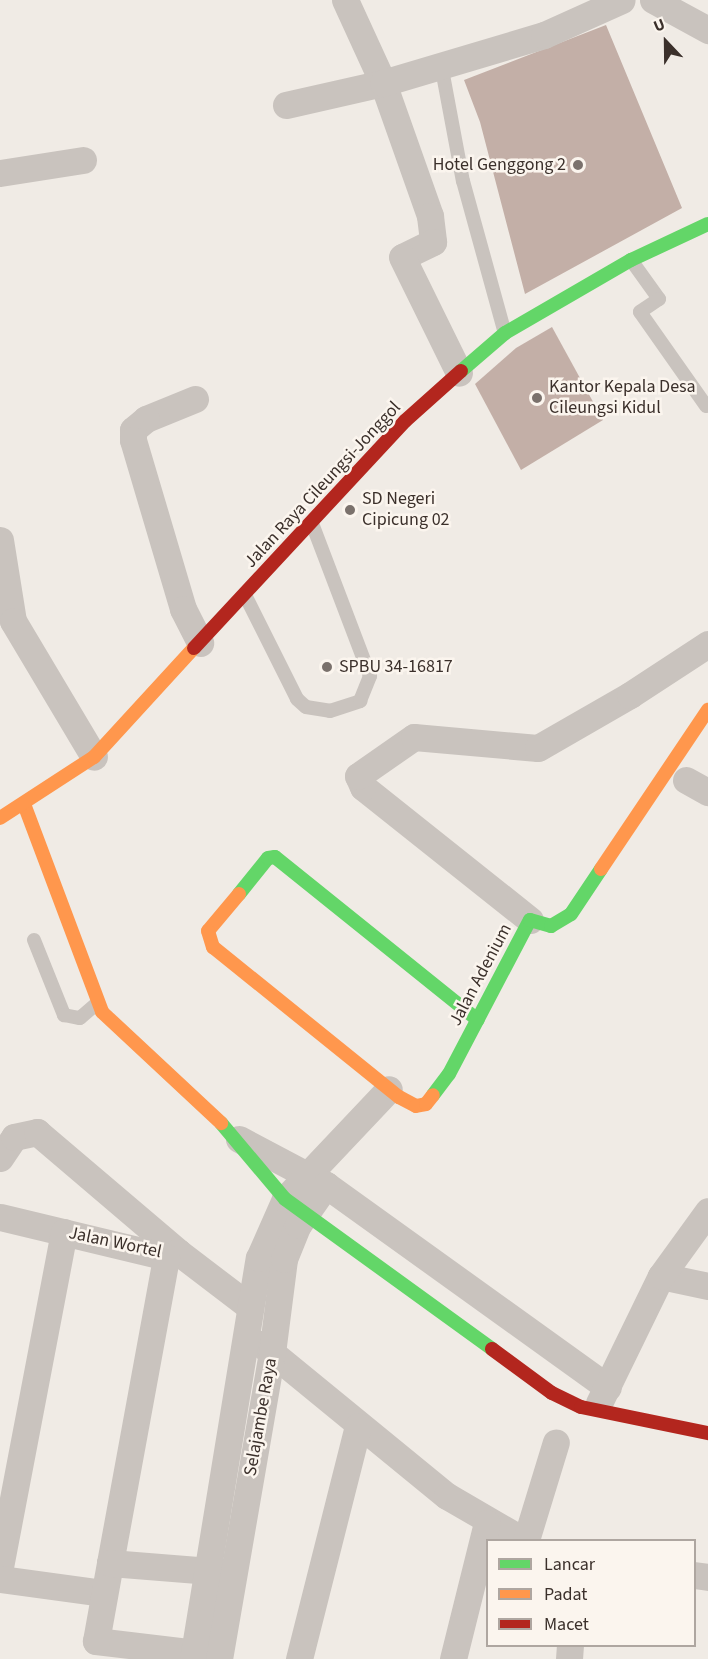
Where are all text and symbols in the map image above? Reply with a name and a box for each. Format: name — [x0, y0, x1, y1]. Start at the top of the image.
north arrow — [636, 12, 696, 72]
text: U — [650, 13, 668, 38]
place label: Hotel Genggong 2 — [433, 154, 566, 176]
marker: Hotel Genggong 2 — [571, 158, 585, 172]
place label: Kantor Kepala Desa Cileungsi Kidul — [549, 377, 696, 420]
marker: Kantor Kepala Desa Cileungsi Kidul — [530, 391, 544, 405]
street label: Jalan Raya Cileungsi-Jonggol — [240, 397, 406, 573]
place label: SD Negeri Cipicung 02 — [362, 489, 450, 532]
marker: SD Negeri Cipicung 02 — [343, 503, 357, 517]
place label: SPBU 34-16817 — [339, 656, 453, 678]
marker: SPBU 34-16817 — [320, 660, 334, 674]
street label: Jalan Adenium — [445, 920, 517, 1030]
street label: Jalan Wortel — [67, 1223, 163, 1263]
street label: Selajambe Raya — [240, 1356, 282, 1478]
legend — [486, 1539, 696, 1647]
text: Lancar — [544, 1552, 595, 1577]
text: Padat — [544, 1582, 587, 1607]
text: Macet — [544, 1612, 589, 1637]

